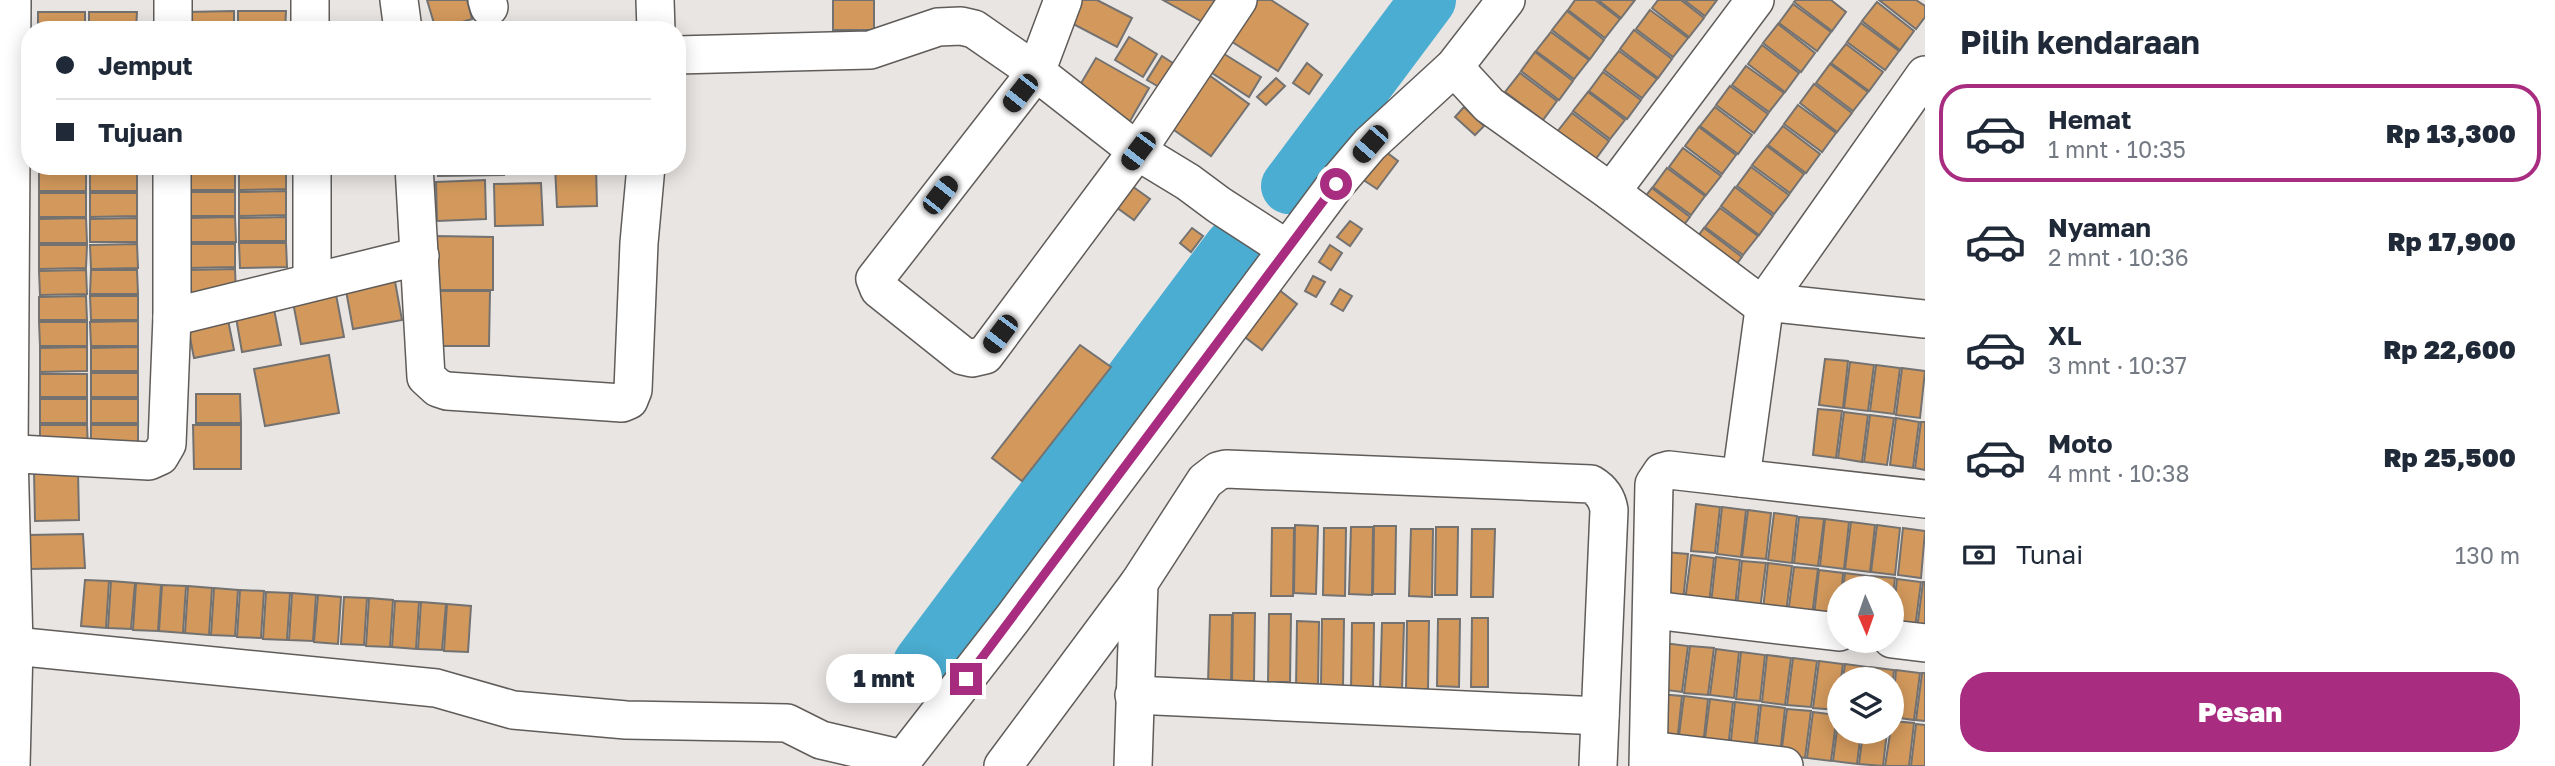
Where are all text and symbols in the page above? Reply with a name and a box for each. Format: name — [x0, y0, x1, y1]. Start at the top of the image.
text: Pilih kendaraan — [1960, 23, 2200, 61]
text: Jemput — [98, 50, 193, 81]
car — [999, 70, 1042, 116]
icon: car — [1964, 102, 2027, 165]
text: Hemat — [2048, 104, 2131, 135]
text: Tujuan — [98, 117, 183, 148]
text: Rp 13,300 — [2386, 118, 2516, 149]
car — [1349, 121, 1392, 167]
car — [1117, 128, 1160, 174]
text: 1 mnt · 10:35 — [2048, 135, 2186, 163]
route start — [1320, 168, 1352, 200]
car — [919, 172, 962, 218]
icon: car — [1964, 210, 2027, 273]
text: Nyaman — [2048, 212, 2151, 243]
text: Rp 17,900 — [2387, 226, 2516, 257]
text: 2 mnt · 10:36 — [2048, 243, 2189, 271]
car — [979, 311, 1022, 357]
icon: car — [1964, 318, 2027, 381]
text: XL — [2048, 320, 2082, 351]
text: Rp 22,600 — [2383, 334, 2516, 365]
text: 3 mnt · 10:37 — [2048, 351, 2187, 379]
icon: car — [1964, 426, 2027, 489]
text: Moto — [2048, 428, 2113, 459]
text: Rp 25,500 — [2383, 442, 2516, 473]
text: 4 mnt · 10:38 — [2048, 459, 2189, 487]
icon: cash — [1960, 536, 1998, 574]
text: Tunai — [2016, 539, 2083, 570]
text: 130 m — [2455, 541, 2520, 569]
north arrow — [1827, 576, 1904, 653]
map controls — [1827, 576, 1904, 744]
callout: 1 mnt — [826, 654, 942, 704]
route end — [950, 663, 982, 695]
text: 1 mnt — [853, 664, 915, 692]
button: layers — [1827, 667, 1904, 744]
button: Pesan — [1960, 672, 2520, 752]

